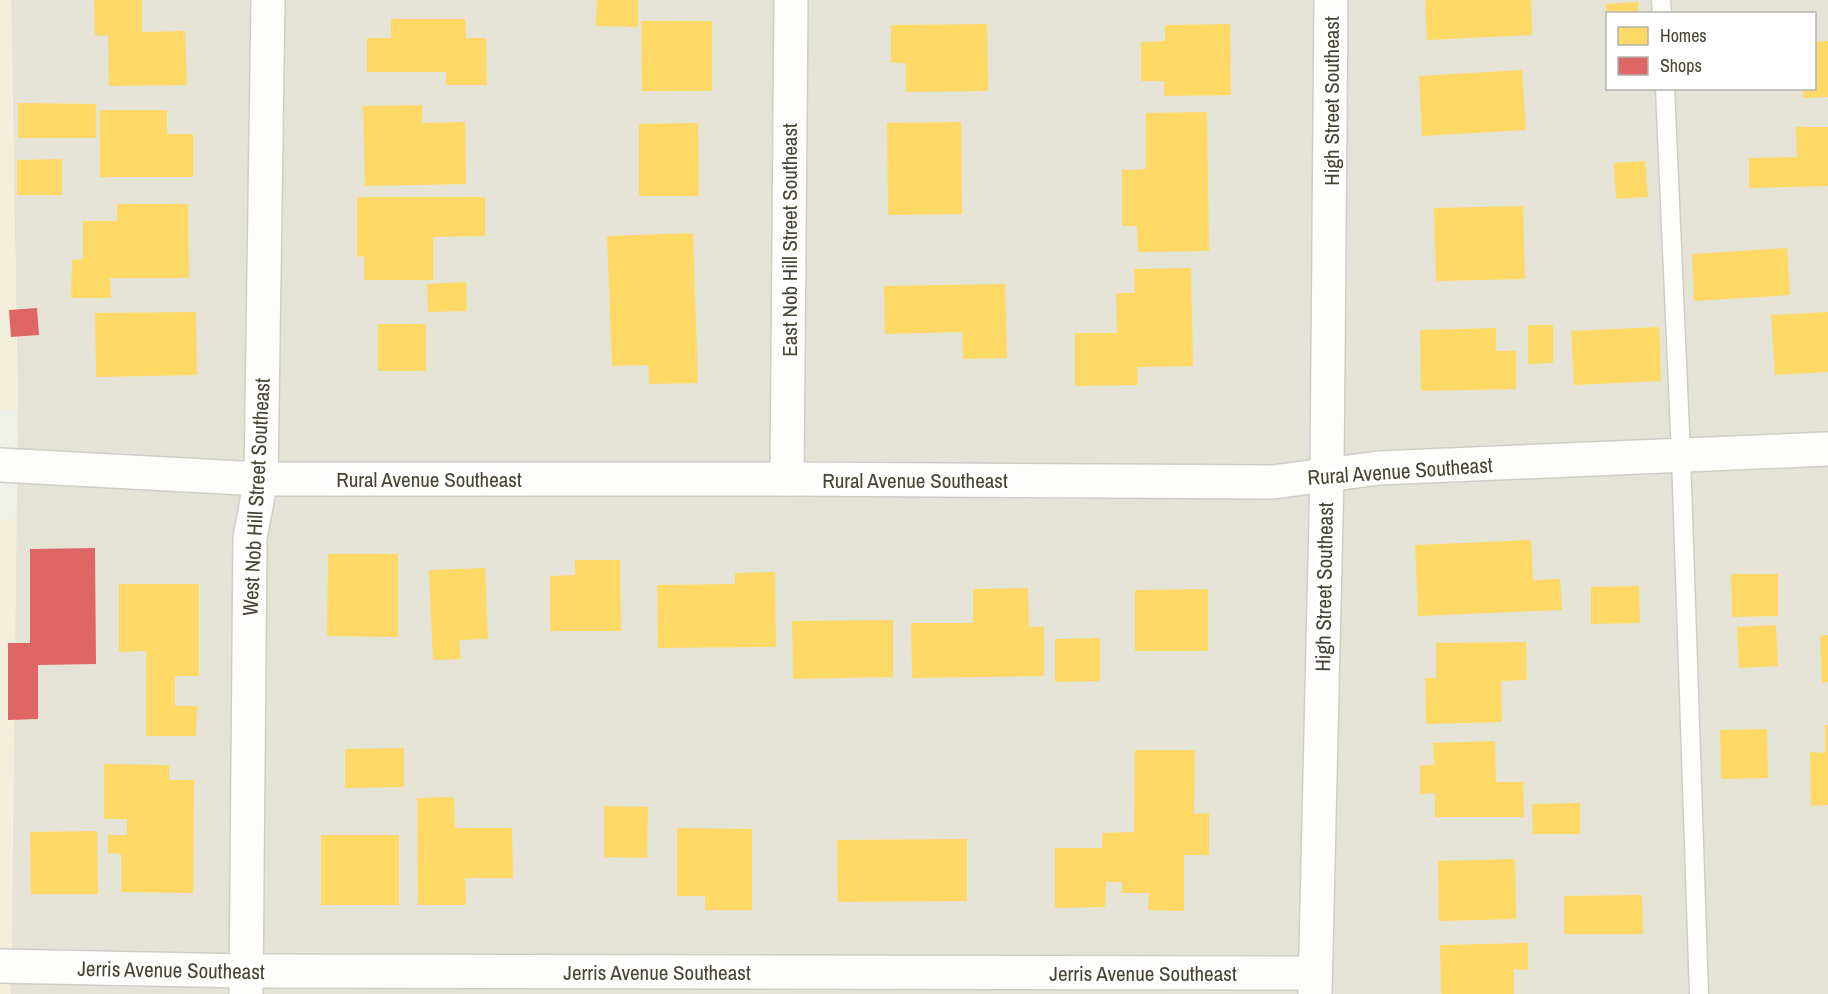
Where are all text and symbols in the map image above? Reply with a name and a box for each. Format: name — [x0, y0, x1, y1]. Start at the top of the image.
legend — [1606, 12, 1816, 90]
street label: High Street Southeast — [1317, 16, 1346, 186]
text: Homes — [1660, 23, 1707, 48]
text: Shops — [1660, 53, 1702, 78]
street label: East Nob Hill Street Southeast — [775, 123, 804, 357]
street label: West Nob Hill Street Southeast — [235, 377, 277, 617]
street label: Rural Avenue Southeast — [1306, 450, 1494, 492]
street label: Rural Avenue Southeast — [336, 465, 522, 494]
street label: Rural Avenue Southeast — [822, 466, 1008, 495]
street label: High Street Southeast — [1308, 502, 1340, 672]
street label: Jerris Avenue Southeast — [77, 954, 265, 986]
street label: Jerris Avenue Southeast — [563, 958, 751, 987]
street label: Jerris Avenue Southeast — [1049, 959, 1237, 988]

